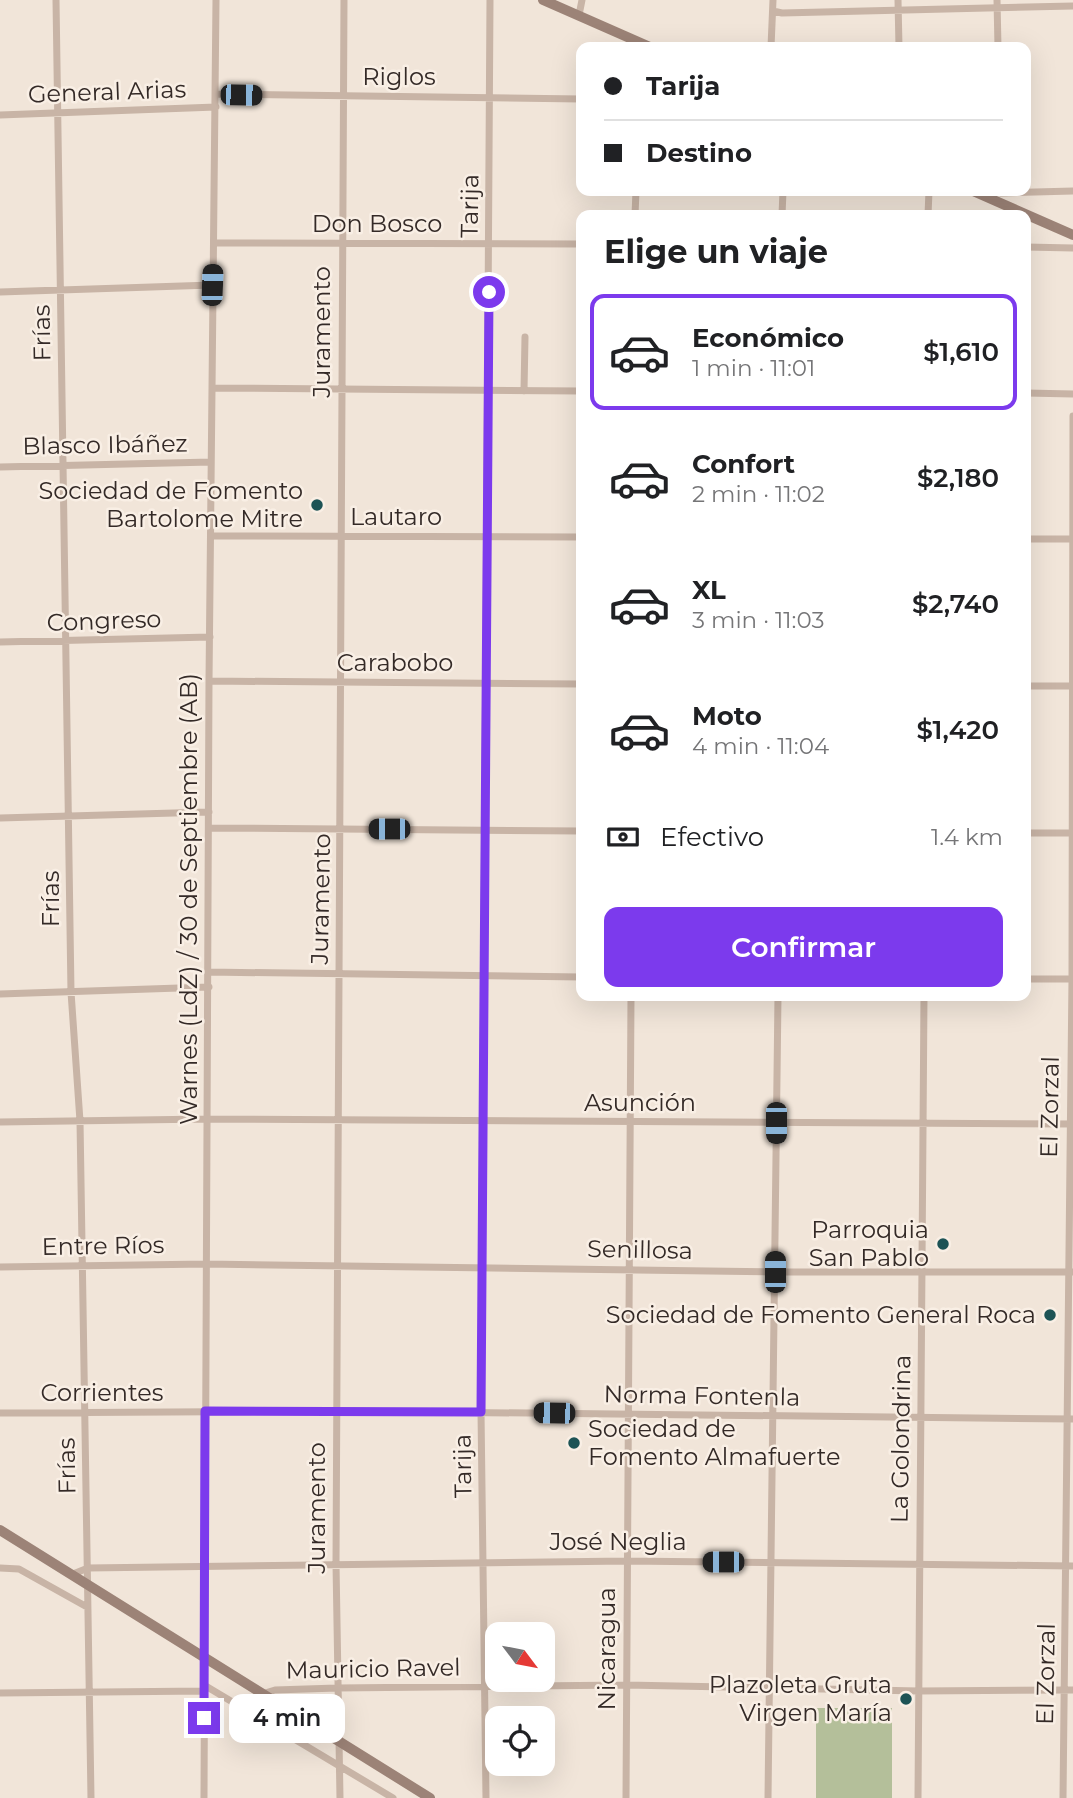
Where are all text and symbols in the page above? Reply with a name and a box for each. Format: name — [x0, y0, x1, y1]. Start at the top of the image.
street label: Riglos — [362, 62, 436, 91]
text: Tarija — [646, 70, 720, 102]
street label: General Arias — [27, 74, 187, 109]
car — [220, 84, 263, 106]
text: Destino — [646, 137, 752, 169]
street label: Tarija — [454, 174, 485, 238]
street label: Don Bosco — [312, 209, 442, 238]
text: Elige un viaje — [604, 232, 828, 271]
car — [201, 264, 224, 306]
street label: Juramento — [307, 266, 336, 399]
route start — [473, 276, 505, 308]
street label: Frías — [27, 304, 56, 362]
icon: car — [608, 321, 671, 384]
text: Económico — [692, 322, 844, 354]
text: $1,610 — [923, 336, 999, 368]
text: 1 min · 11:01 — [692, 354, 815, 382]
street label: Blasco Ibáñez — [22, 429, 188, 460]
icon: car — [608, 447, 671, 510]
text: Confort — [692, 448, 795, 480]
text: $2,180 — [917, 462, 999, 494]
place label: Sociedad de Fomento Bartolome Mitre — [39, 476, 303, 533]
text: 2 min · 11:02 — [692, 480, 825, 508]
marker: Sociedad de Fomento Bartolome Mitre — [309, 497, 325, 513]
street label: Lautaro — [350, 502, 442, 531]
icon: car — [608, 573, 671, 636]
text: XL — [692, 574, 726, 606]
text: $2,740 — [912, 588, 999, 620]
street label: Congreso — [46, 604, 162, 637]
text: 3 min · 11:03 — [692, 606, 824, 634]
street label: Carabobo — [337, 648, 453, 677]
street label: Warnes (LdZ) / 30 de Septiembre (AB) — [174, 673, 203, 1125]
icon: car — [608, 699, 671, 762]
text: Moto — [692, 700, 762, 732]
text: $1,420 — [916, 714, 999, 746]
text: 4 min · 11:04 — [692, 732, 829, 760]
icon: cash — [604, 818, 642, 856]
car — [369, 819, 411, 840]
text: Efectivo — [660, 821, 764, 853]
text: 1.4 km — [931, 823, 1003, 851]
street label: Juramento — [305, 833, 336, 966]
street label: Frías — [36, 871, 65, 927]
button: Confirmar — [604, 907, 1003, 987]
street label: El Zorzal — [1034, 1056, 1065, 1158]
street label: Asunción — [584, 1088, 696, 1117]
car — [766, 1102, 787, 1144]
place label: Parroquia San Pablo — [809, 1215, 929, 1272]
street label: Entre Ríos — [41, 1230, 165, 1261]
street label: Senillosa — [587, 1234, 693, 1265]
marker: Parroquia San Pablo — [935, 1236, 951, 1252]
car — [765, 1251, 786, 1293]
place label: Sociedad de Fomento General Roca — [606, 1300, 1036, 1329]
marker: Sociedad de Fomento General Roca — [1042, 1307, 1058, 1323]
street label: La Golondrina — [885, 1355, 916, 1523]
street label: Corrientes — [40, 1378, 164, 1407]
street label: Norma Fontenla — [603, 1379, 801, 1412]
car — [533, 1402, 576, 1424]
place label: Sociedad de Fomento Almafuerte — [588, 1414, 840, 1471]
street label: Tarija — [447, 1434, 478, 1498]
marker: Sociedad de Fomento Almafuerte — [566, 1435, 582, 1451]
street label: Frías — [52, 1437, 81, 1495]
street label: Juramento — [302, 1442, 331, 1575]
street label: José Neglia — [548, 1527, 687, 1556]
car — [703, 1552, 745, 1573]
street label: Nicaragua — [592, 1587, 621, 1711]
north arrow — [485, 1622, 555, 1692]
map controls — [485, 1622, 555, 1776]
street label: El Zorzal — [1030, 1623, 1061, 1725]
street label: Mauricio Ravel — [285, 1652, 461, 1685]
place label: Plazoleta Gruta Virgen María — [709, 1670, 892, 1727]
marker: Plazoleta Gruta Virgen María — [898, 1691, 914, 1707]
callout: 4 min — [228, 1694, 344, 1742]
route end — [188, 1702, 220, 1734]
text: 4 min — [253, 1704, 321, 1732]
button: locate — [485, 1706, 555, 1776]

